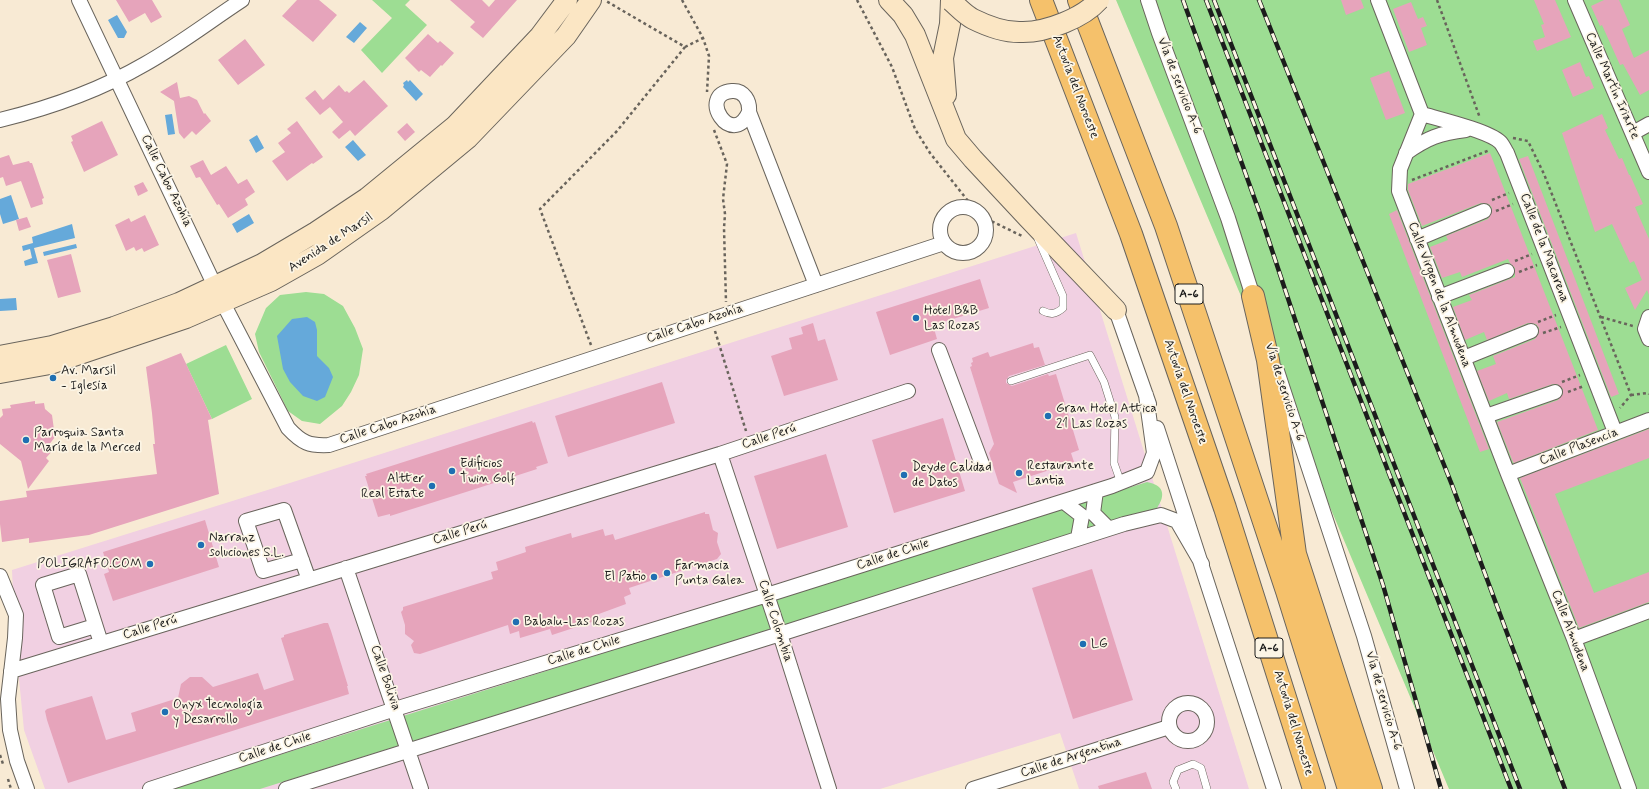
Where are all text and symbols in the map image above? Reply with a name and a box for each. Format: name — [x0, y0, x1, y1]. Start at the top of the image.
street label: Calle Martín Iriarte — [1581, 30, 1643, 142]
street label: Autovía del Noroeste — [1048, 33, 1102, 141]
street label: Vía de servicio A-6 — [1153, 35, 1205, 137]
street label: Calle Cabo Azohía — [137, 132, 195, 230]
street label: Calle de la Macarena — [1516, 191, 1572, 305]
street label: Avenida de Marsil — [286, 210, 376, 276]
street label: Calle Virgen de la Almudena — [1404, 220, 1474, 370]
road number: A-6 — [1175, 284, 1203, 304]
street label: Calle Cabo Azohía — [645, 301, 745, 347]
place label: Hotel B&B Las Rozas — [924, 303, 980, 334]
marker: Hotel B&B Las Rozas — [911, 313, 921, 323]
street label: Autovía del Noroeste — [1160, 338, 1210, 446]
street label: Vía de servicio A-6 — [1261, 341, 1307, 443]
place label: Av. Marsil - Iglesia — [61, 363, 116, 394]
marker: Av. Marsil - Iglesia — [48, 373, 58, 383]
place label: Gran Hotel Attica 21 Las Rozas — [1056, 401, 1157, 432]
street label: Calle Cabo Azohía — [338, 402, 438, 448]
marker: Gran Hotel Attica 21 Las Rozas — [1043, 411, 1053, 421]
street label: Calle Perú — [740, 421, 798, 453]
place label: Parroquia Santa María de la Merced — [34, 425, 141, 456]
street label: Calle Plasencia — [1538, 425, 1620, 469]
marker: Parroquia Santa María de la Merced — [21, 435, 31, 445]
place label: Edificios Twin Golf — [460, 456, 515, 487]
place label: Restaurante Lantia — [1027, 458, 1094, 489]
place label: Deyde Calidad de Datos — [912, 460, 992, 491]
marker: Edificios Twin Golf — [447, 466, 457, 476]
marker: Restaurante Lantia — [1014, 468, 1024, 478]
marker: Deyde Calidad de Datos — [899, 470, 909, 480]
place label: Altter Real Estate — [361, 471, 424, 502]
marker: Altter Real Estate — [427, 481, 437, 491]
street label: Calle Perú — [431, 517, 489, 549]
place label: Narranz soluciones S.L. — [209, 530, 284, 561]
street label: Calle de Chile — [855, 536, 931, 574]
marker: Narranz soluciones S.L. — [196, 540, 206, 550]
place label: POLIGRAFO.COM — [37, 556, 142, 572]
place label: Farmacia Punta Galea — [675, 558, 744, 589]
marker: POLIGRAFO.COM — [145, 559, 155, 569]
marker: Farmacia Punta Galea — [662, 568, 672, 578]
place label: El Patio — [604, 569, 646, 585]
marker: El Patio — [649, 572, 659, 582]
street label: Calle Colombia — [754, 578, 796, 664]
street label: Calle Almudena — [1547, 588, 1593, 674]
street label: Calle Perú — [121, 612, 179, 644]
place label: Babalu-Las Rozas — [524, 614, 624, 630]
marker: Babalu-Las Rozas — [511, 617, 521, 627]
street label: Calle de Chile — [546, 633, 622, 669]
place label: LG — [1091, 636, 1108, 652]
road number: A-6 — [1255, 638, 1283, 658]
marker: LG — [1078, 639, 1088, 649]
street label: Calle Bolivia — [367, 643, 403, 713]
street label: Vía de servicio A-6 — [1361, 650, 1405, 752]
street label: Autovía del Noroeste — [1270, 668, 1316, 778]
place label: Onyx Tecnología y Desarrollo — [173, 697, 263, 728]
marker: Onyx Tecnología y Desarrollo — [160, 707, 170, 717]
street label: Calle de Chile — [237, 729, 313, 767]
street label: Calle de Argentina — [1019, 734, 1123, 782]

